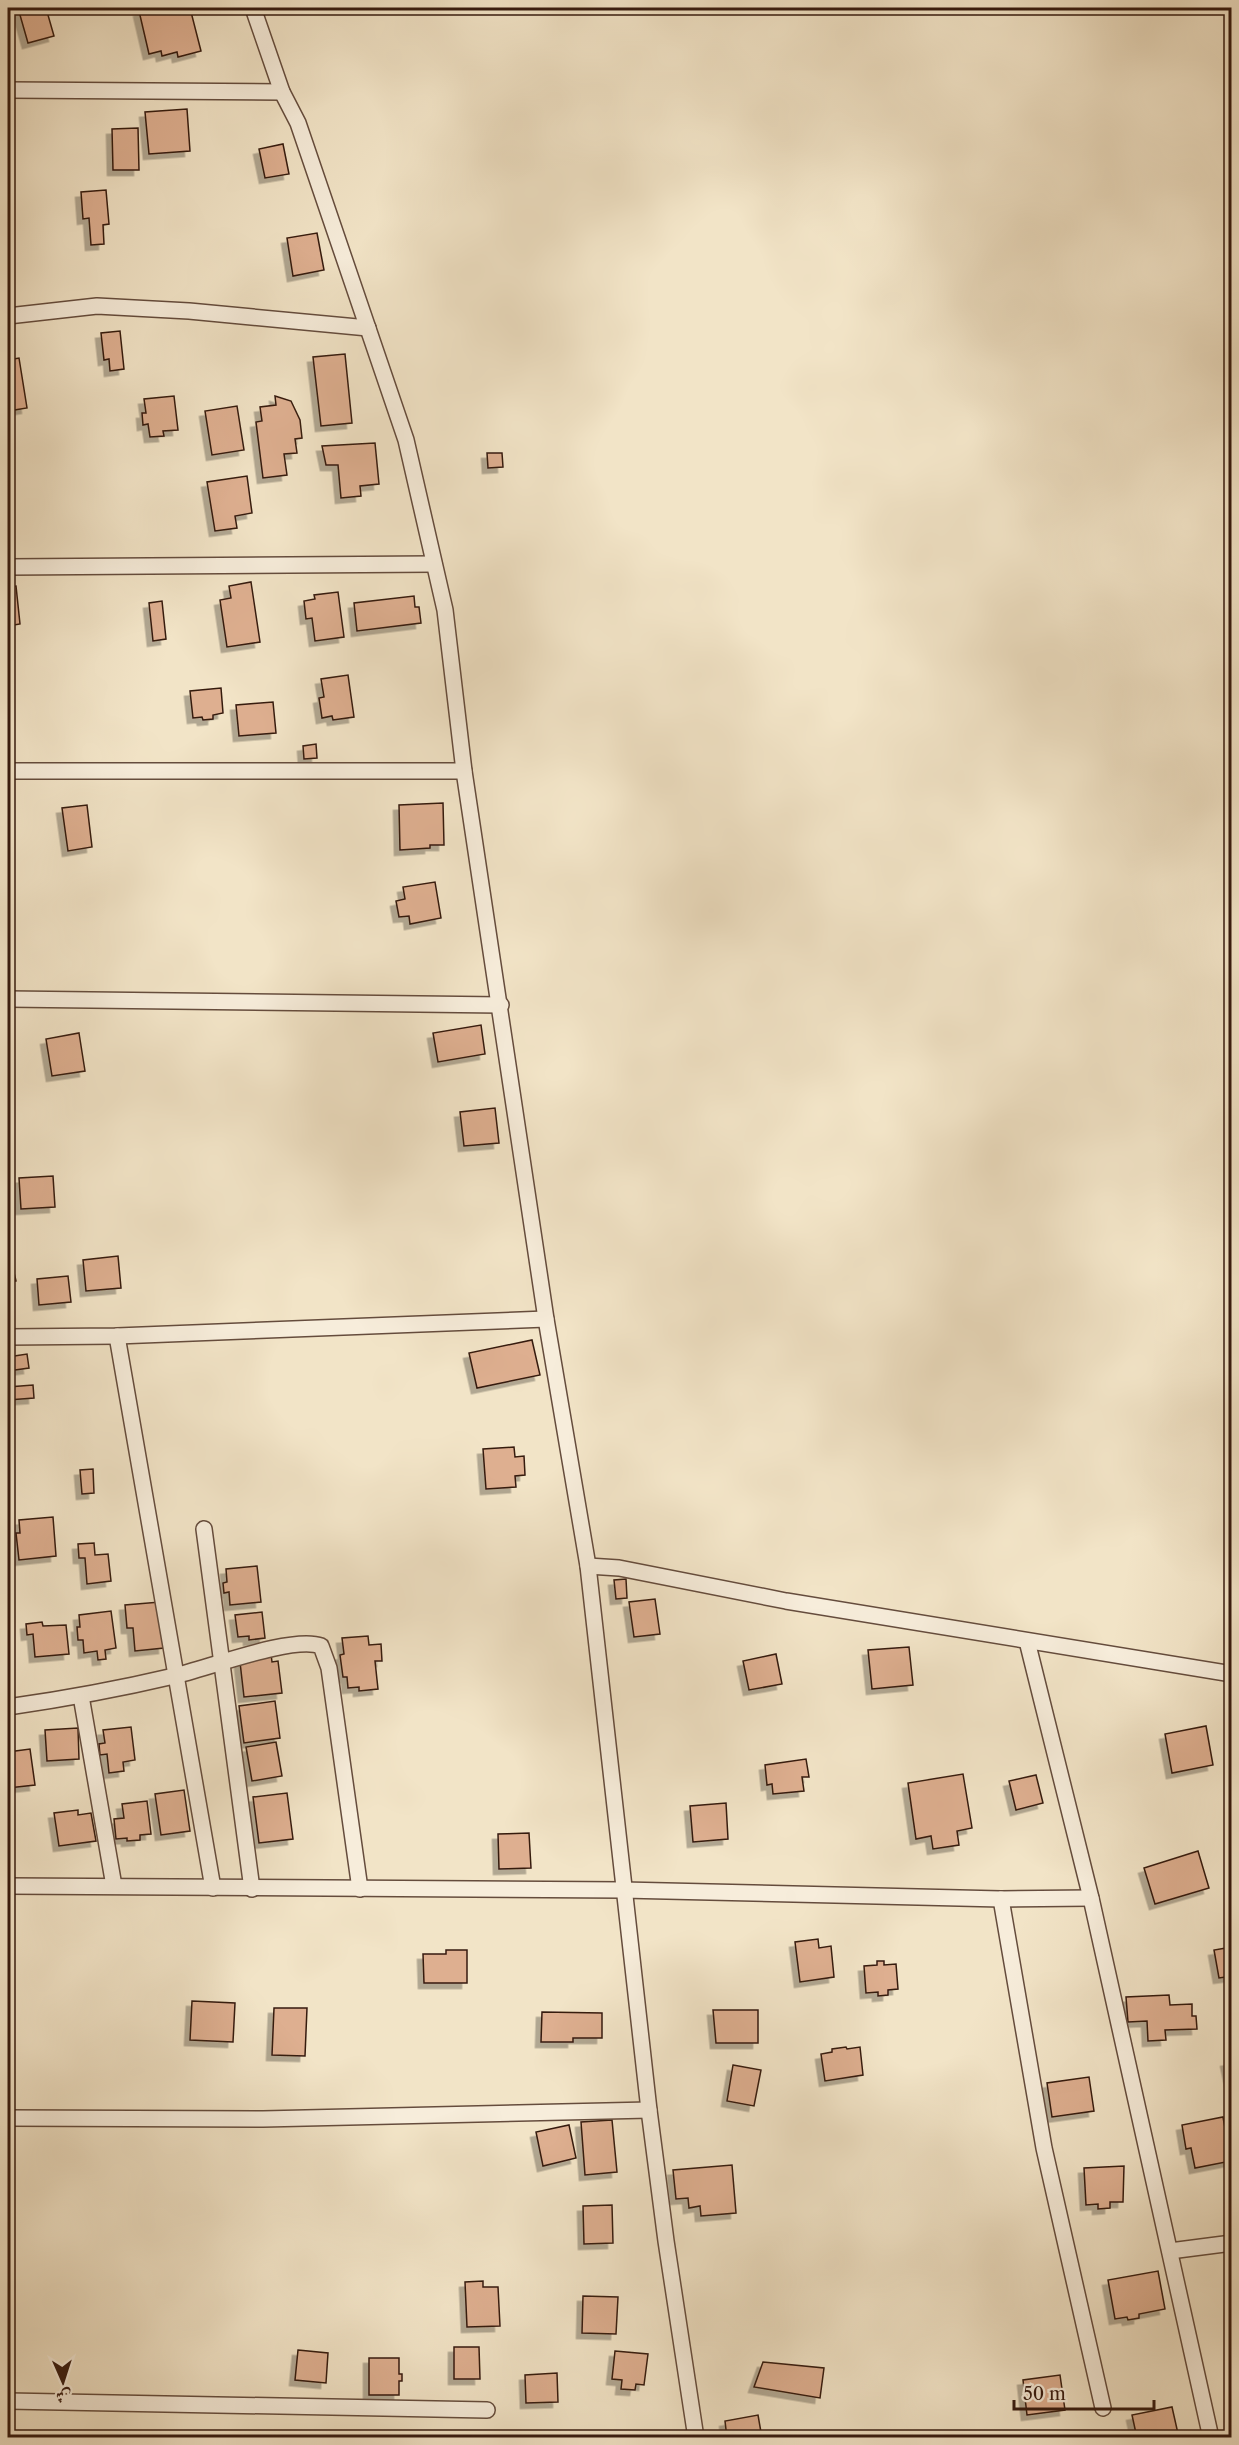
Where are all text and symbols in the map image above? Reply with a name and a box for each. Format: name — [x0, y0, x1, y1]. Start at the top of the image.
north arrow — [33, 2352, 93, 2412]
scale bar — [1014, 2373, 1154, 2411]
text: 50 m — [1023, 2383, 1066, 2405]
text: ش — [55, 2387, 72, 2407]

